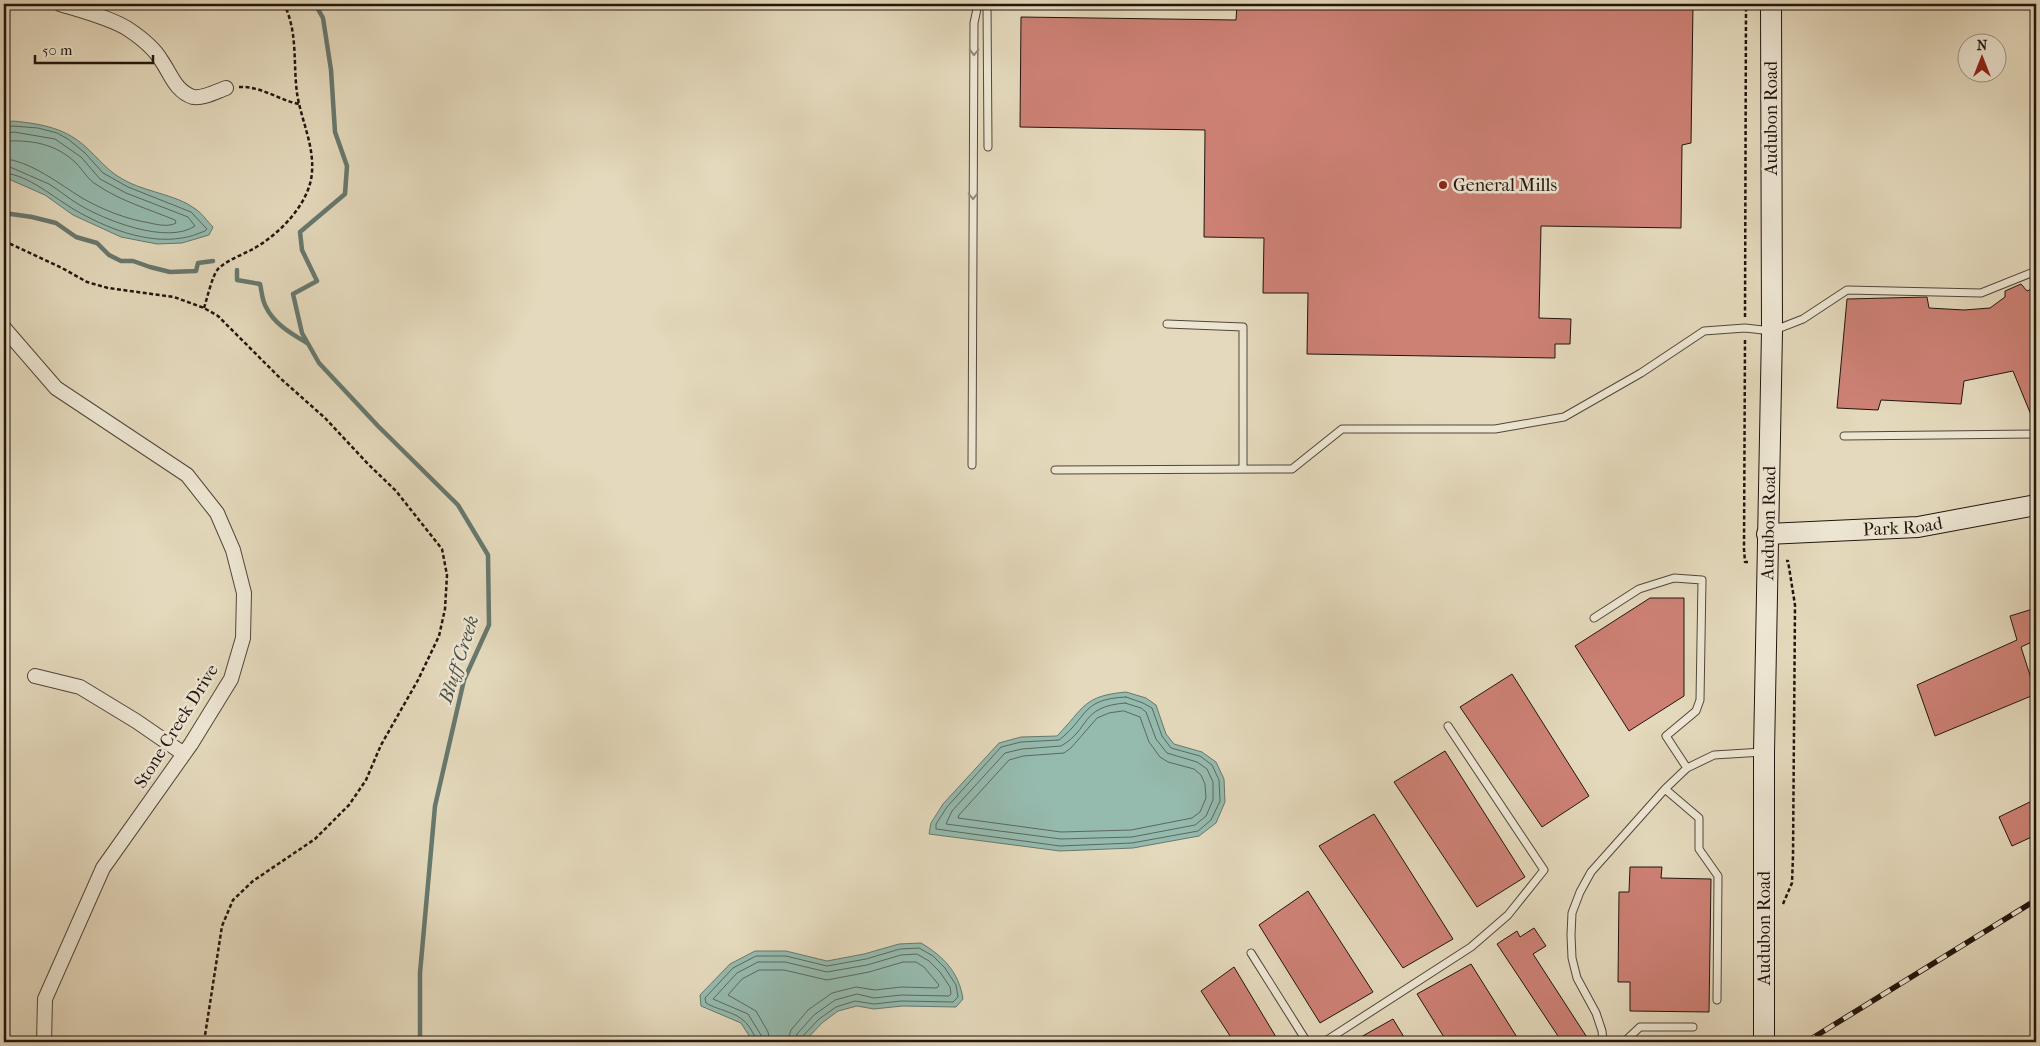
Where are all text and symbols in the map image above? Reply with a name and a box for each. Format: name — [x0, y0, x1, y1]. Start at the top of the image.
scale bar — [35, 32, 152, 64]
north arrow — [1958, 32, 2008, 82]
text: N — [1977, 37, 1988, 54]
text: 50 m — [42, 41, 73, 59]
one-way arrow — [969, 48, 979, 56]
street label: Audubon Road — [1761, 61, 1782, 176]
place label: General Mills — [1453, 175, 1557, 196]
marker: General Mills — [1437, 179, 1449, 191]
one-way arrow — [968, 192, 978, 200]
street label: Audubon Road — [1757, 465, 1780, 581]
street label: Park Road — [1863, 513, 1945, 541]
water label: Bluff Creek — [434, 613, 483, 707]
street label: Stone Creek Drive — [130, 660, 223, 792]
street label: Audubon Road — [1754, 871, 1775, 986]

